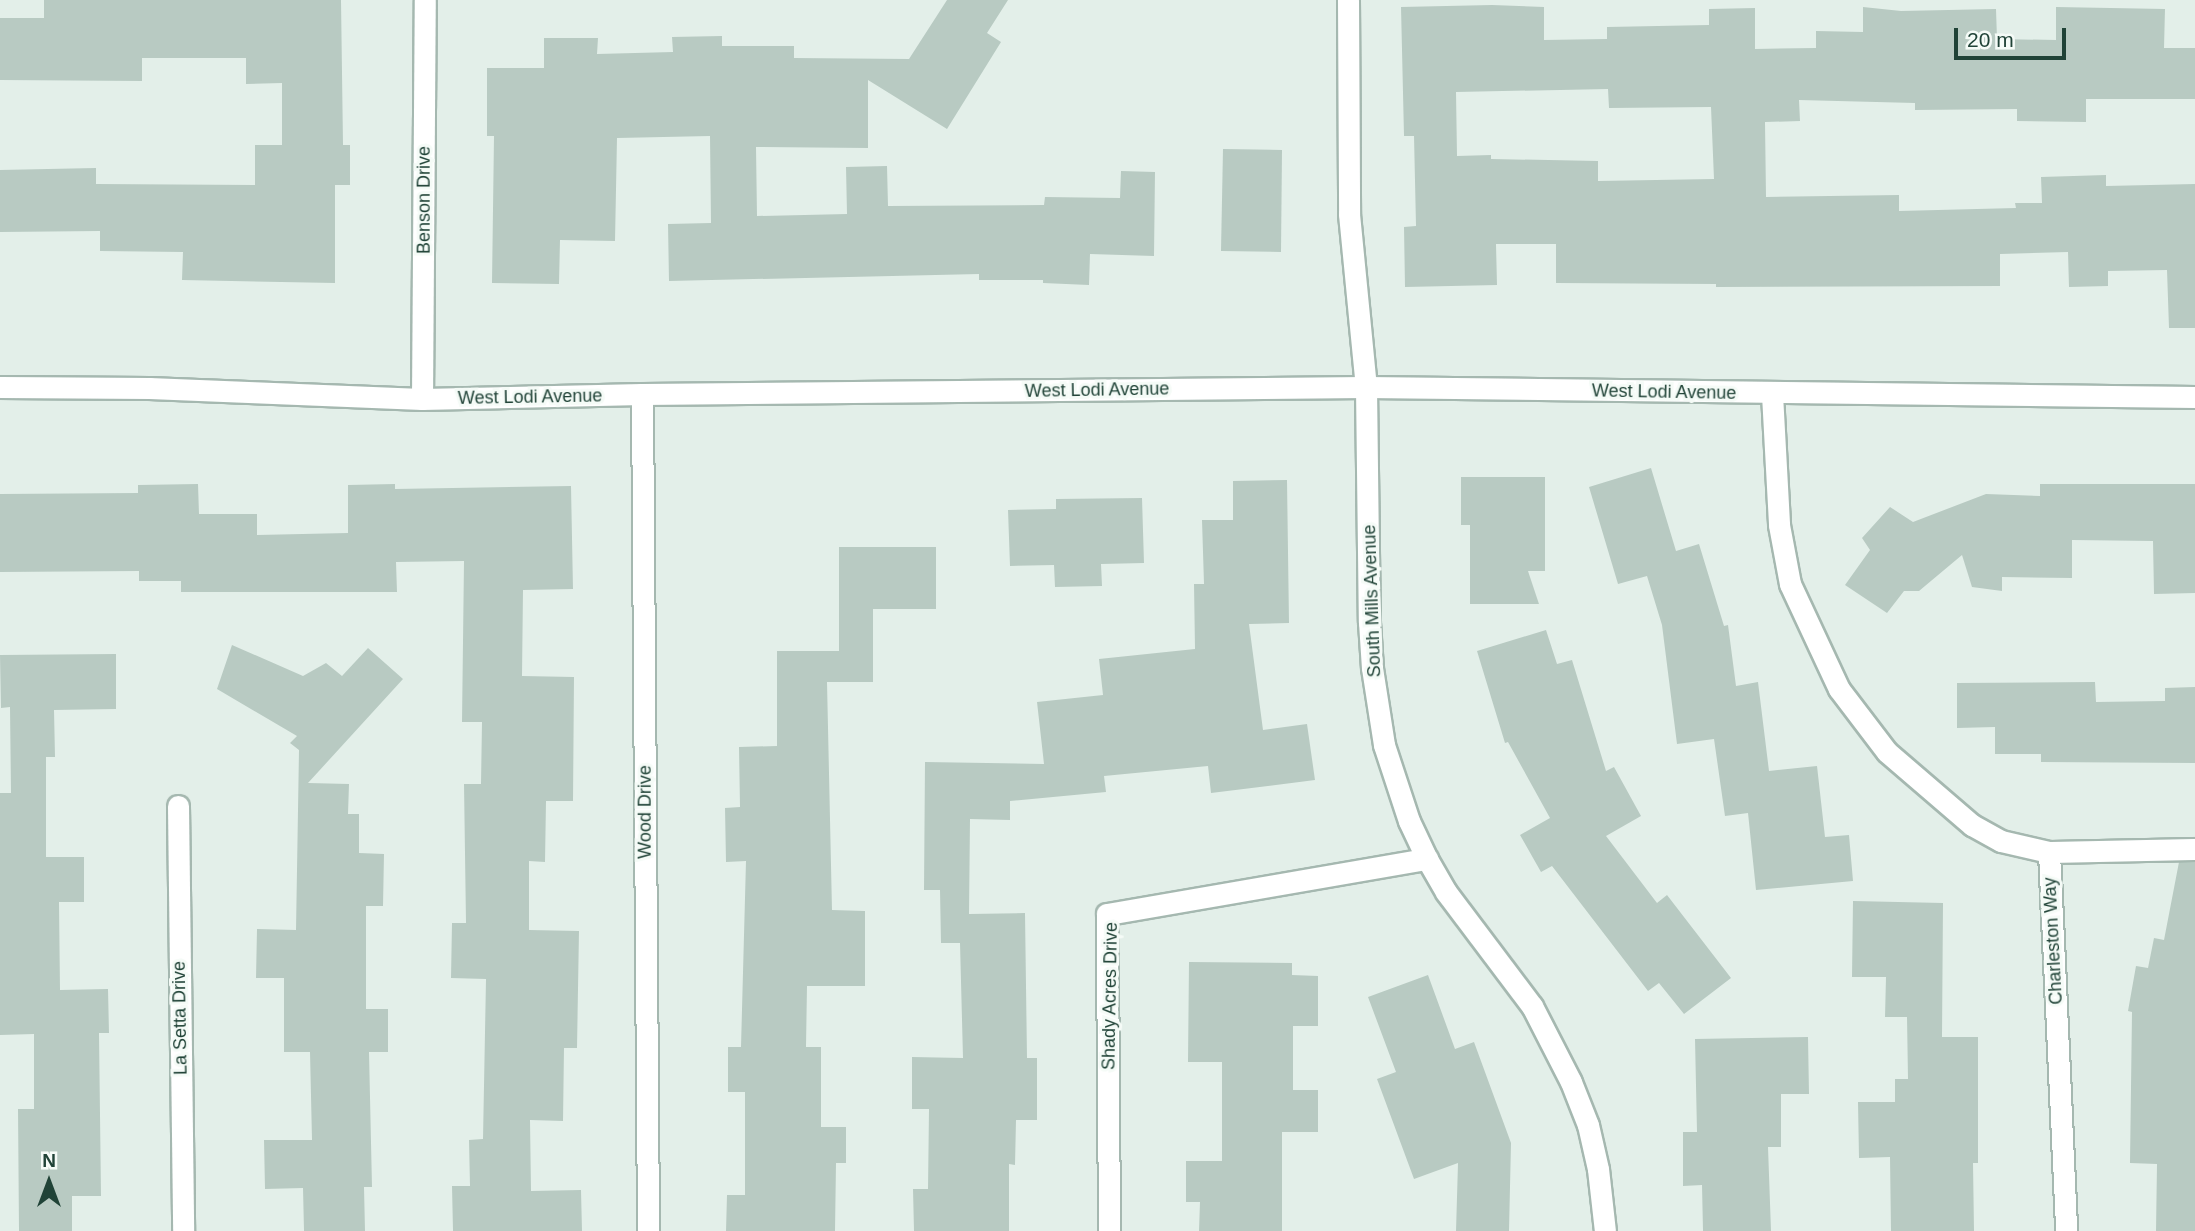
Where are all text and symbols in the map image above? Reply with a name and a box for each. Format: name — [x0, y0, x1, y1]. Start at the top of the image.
scale bar — [1957, 14, 2069, 58]
text: 20 m — [1967, 28, 2014, 51]
street label: Benson Drive — [413, 146, 435, 254]
street label: West Lodi Avenue — [1024, 378, 1170, 402]
street label: West Lodi Avenue — [1591, 380, 1737, 404]
street label: West Lodi Avenue — [457, 385, 603, 409]
street label: South Mills Avenue — [1359, 524, 1385, 678]
street label: Wood Drive — [634, 765, 656, 859]
street label: Charleston Way — [2039, 877, 2067, 1005]
street label: Shady Acres Drive — [1098, 921, 1122, 1071]
street label: La Setta Drive — [168, 961, 192, 1075]
north arrow — [14, 1147, 84, 1217]
text: N — [42, 1150, 56, 1171]

